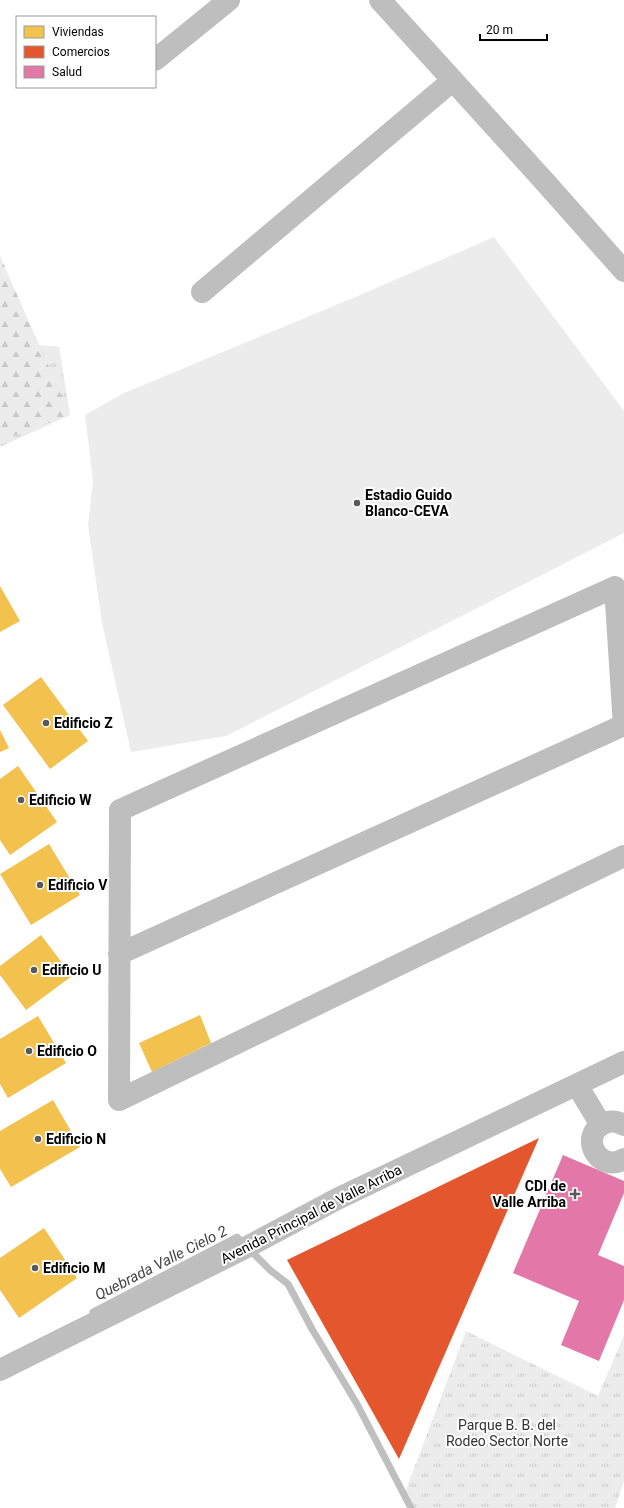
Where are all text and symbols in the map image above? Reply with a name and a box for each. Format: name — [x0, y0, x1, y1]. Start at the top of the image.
legend — [16, 16, 156, 88]
scale bar — [480, 16, 547, 42]
text: 20 m — [486, 23, 513, 37]
text: Viviendas — [52, 25, 104, 39]
text: Comercios — [52, 45, 110, 59]
text: Salud — [52, 65, 82, 79]
place label: Estadio Guido Blanco-CEVA — [365, 487, 452, 519]
marker: Estadio Guido Blanco-CEVA — [352, 498, 362, 508]
place label: Edificio Z — [54, 715, 113, 731]
marker: Edificio Z — [41, 718, 51, 728]
place label: Edificio W — [29, 792, 92, 808]
marker: Edificio W — [16, 795, 26, 805]
place label: Edificio V — [48, 877, 108, 893]
marker: Edificio V — [35, 880, 45, 890]
place label: Edificio U — [42, 962, 101, 978]
marker: Edificio U — [29, 965, 39, 975]
place label: Edificio O — [37, 1043, 97, 1059]
marker: Edificio O — [24, 1046, 34, 1056]
place label: Edificio N — [46, 1131, 106, 1147]
marker: Edificio N — [33, 1134, 43, 1144]
street label: Avenida Principal de Valle Arriba — [218, 1161, 404, 1267]
place label: CDI de Valle Arriba — [492, 1178, 566, 1210]
marker: CDI de Valle Arriba — [569, 1188, 581, 1200]
water label: Quebrada Valle Cielo 2 — [92, 1222, 230, 1304]
place label: Edificio M — [43, 1260, 106, 1276]
marker: Edificio M — [30, 1263, 40, 1273]
park label: Parque B. B. del Rodeo Sector Norte — [446, 1417, 568, 1449]

